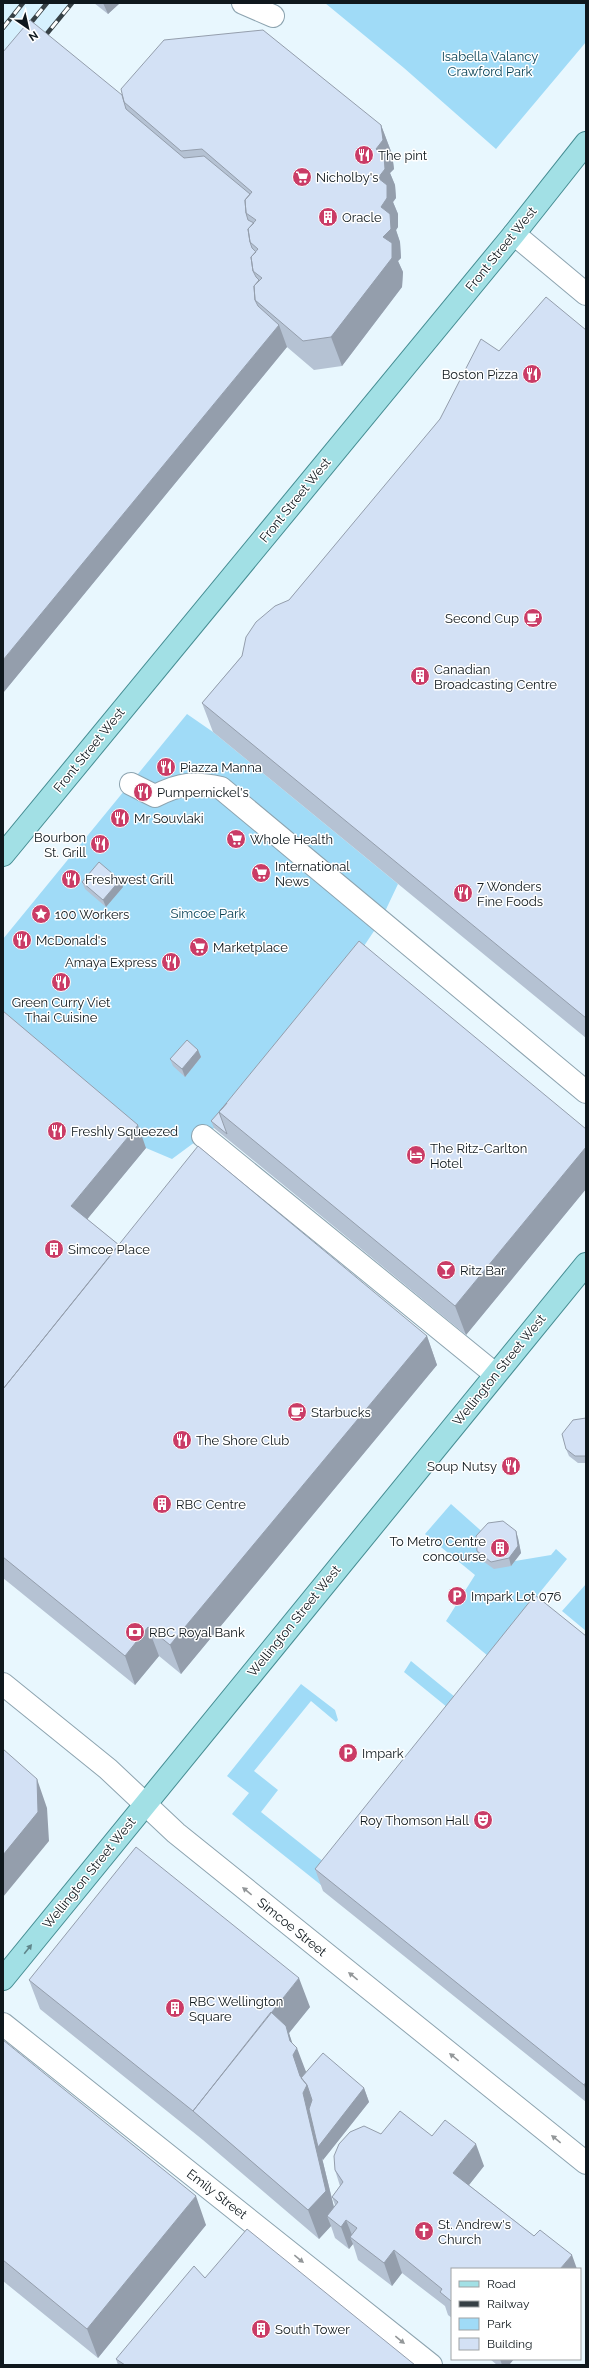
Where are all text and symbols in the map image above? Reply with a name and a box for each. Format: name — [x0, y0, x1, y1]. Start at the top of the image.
north arrow — [8, 8, 48, 48]
text: N — [26, 28, 40, 44]
park label: Isabella Valancy Crawford Park — [442, 49, 538, 79]
restaurant icon: The pint — [353, 144, 375, 166]
place label: The pint — [378, 148, 428, 163]
supermarket icon: Nicholby's — [291, 166, 313, 188]
place label: Nicholby's — [316, 170, 378, 185]
street label: Front Street West — [462, 203, 540, 294]
building icon: Oracle — [317, 206, 339, 228]
place label: Oracle — [342, 210, 382, 225]
restaurant icon: Boston Pizza — [521, 363, 543, 385]
place label: Boston Pizza — [442, 367, 518, 382]
street label: Front Street West — [256, 454, 334, 545]
cafe icon: Second Cup — [522, 607, 544, 629]
place label: Second Cup — [445, 611, 519, 626]
place label: Canadian Broadcasting Centre — [434, 662, 557, 692]
building icon: Canadian Broadcasting Centre — [409, 665, 431, 687]
street label: Front Street West — [50, 704, 128, 795]
restaurant icon: Piazza Manna — [155, 756, 177, 778]
place label: Piazza Manna — [180, 760, 262, 775]
restaurant icon: Pumpernickel's — [132, 781, 154, 803]
place label: Pumpernickel's — [157, 785, 249, 800]
restaurant icon: Mr Souvlaki — [109, 807, 131, 829]
place label: Mr Souvlaki — [134, 811, 204, 826]
supermarket icon: Whole Health — [225, 828, 247, 850]
place label: Bourbon St. Grill — [34, 830, 86, 860]
place label: Whole Health — [250, 832, 333, 847]
restaurant icon: Bourbon St. Grill — [89, 833, 111, 855]
place label: International News — [275, 859, 350, 889]
supermarket icon: International News — [250, 862, 272, 884]
restaurant icon: Freshwest Grill — [60, 868, 82, 890]
place label: Freshwest Grill — [85, 872, 174, 887]
place label: 7 Wonders Fine Foods — [477, 879, 543, 909]
restaurant icon: 7 Wonders Fine Foods — [452, 882, 474, 904]
place icon: 100 Workers — [30, 903, 52, 925]
park label: Simcoe Park — [171, 906, 246, 921]
place label: 100 Workers — [55, 907, 129, 922]
restaurant icon: McDonald's — [11, 929, 33, 951]
place label: McDonald's — [36, 933, 106, 948]
supermarket icon: Marketplace — [188, 936, 210, 958]
place label: Marketplace — [213, 940, 288, 955]
restaurant icon: Amaya Express — [160, 951, 182, 973]
place label: Amaya Express — [65, 955, 157, 970]
restaurant icon: Green Curry Viet Thai Cuisine — [50, 971, 72, 993]
place label: Green Curry Viet Thai Cuisine — [12, 995, 111, 1025]
restaurant icon: Freshly Squeezed — [46, 1120, 68, 1142]
place label: Freshly Squeezed — [71, 1124, 178, 1139]
place label: The Ritz-Carlton Hotel — [430, 1141, 527, 1171]
hotel icon: The Ritz-Carlton Hotel — [405, 1144, 427, 1166]
building icon: Simcoe Place — [43, 1238, 65, 1260]
place label: Simcoe Place — [68, 1242, 150, 1257]
bar icon: Ritz Bar — [435, 1259, 457, 1281]
place label: Ritz Bar — [460, 1263, 506, 1278]
street label: Wellington Street West — [450, 1311, 549, 1429]
cafe icon: Starbucks — [286, 1401, 308, 1423]
place label: Starbucks — [311, 1405, 371, 1420]
restaurant icon: The Shore Club — [171, 1429, 193, 1451]
place label: The Shore Club — [196, 1433, 289, 1448]
restaurant icon: Soup Nutsy — [500, 1455, 522, 1477]
place label: Soup Nutsy — [427, 1459, 497, 1474]
building icon: RBC Centre — [151, 1493, 173, 1515]
place label: RBC Centre — [176, 1497, 246, 1512]
place label: To Metro Centre concourse — [389, 1534, 486, 1564]
building icon: To Metro Centre concourse — [489, 1537, 511, 1559]
street label: Wellington Street West — [245, 1562, 344, 1680]
parking icon: Impark Lot 076 — [446, 1585, 468, 1607]
place label: Impark Lot 076 — [471, 1589, 562, 1604]
bank icon: RBC Royal Bank — [124, 1621, 146, 1643]
place label: RBC Royal Bank — [149, 1625, 245, 1640]
parking icon: Impark — [337, 1742, 359, 1764]
place label: Impark — [362, 1746, 404, 1761]
theatre icon: Roy Thomson Hall — [472, 1809, 494, 1831]
place label: Roy Thomson Hall — [360, 1813, 469, 1828]
street label: Wellington Street West — [40, 1814, 139, 1932]
one-way arrow — [242, 1886, 253, 1895]
street label: Simcoe Street — [254, 1895, 330, 1960]
one-way arrow — [23, 1944, 32, 1954]
one-way arrow — [347, 1972, 358, 1980]
place label: RBC Wellington Square — [189, 1994, 283, 2024]
building icon: RBC Wellington Square — [164, 1997, 186, 2019]
one-way arrow — [449, 2053, 460, 2062]
one-way arrow — [550, 2134, 561, 2143]
street label: Emily Street — [184, 2166, 250, 2222]
place label: St. Andrew's Church — [438, 2217, 511, 2247]
church icon: St. Andrew's Church — [413, 2220, 435, 2242]
one-way arrow — [293, 2254, 304, 2263]
legend — [451, 2268, 581, 2360]
text: Road — [487, 2277, 516, 2291]
text: Railway — [487, 2297, 530, 2311]
text: Park — [487, 2317, 512, 2331]
building icon: South Tower — [250, 2318, 272, 2340]
place label: South Tower — [275, 2322, 350, 2337]
one-way arrow — [395, 2336, 406, 2345]
text: Building — [487, 2337, 533, 2351]

